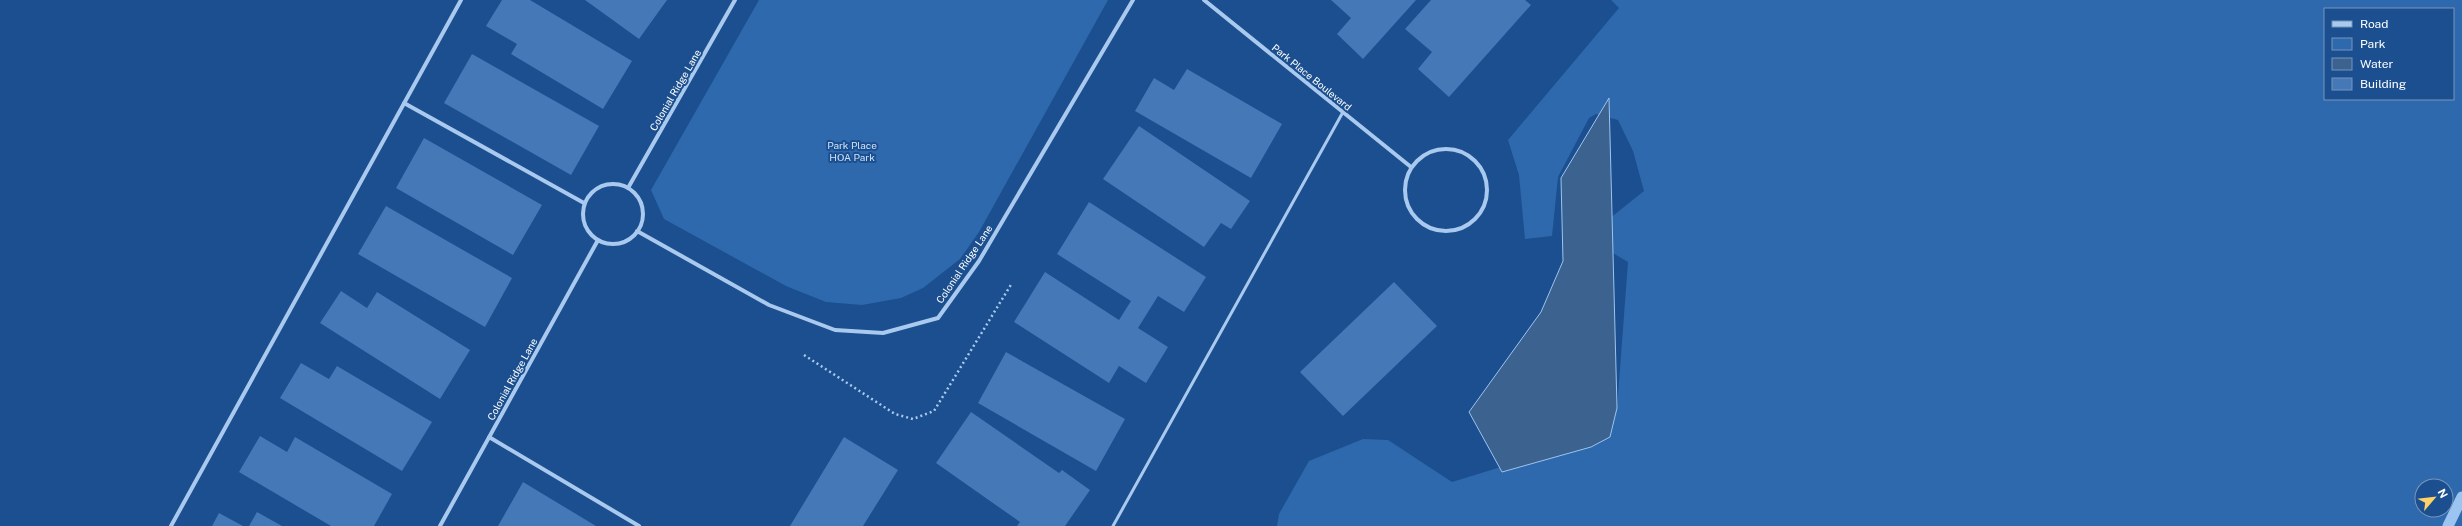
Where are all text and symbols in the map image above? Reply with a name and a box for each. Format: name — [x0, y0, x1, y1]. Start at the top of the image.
legend — [2324, 8, 2454, 100]
text: Road — [2360, 17, 2388, 31]
text: Park — [2360, 37, 2386, 51]
street label: Park Place Boulevard — [1270, 41, 1354, 113]
street label: Colonial Ridge Lane — [647, 47, 703, 133]
text: Water — [2360, 57, 2394, 71]
text: Building — [2360, 77, 2406, 91]
park label: Park Place HOA Park — [827, 139, 877, 163]
street label: Colonial Ridge Lane — [933, 222, 995, 305]
street label: Colonial Ridge Lane — [484, 336, 540, 422]
north arrow — [2414, 478, 2454, 518]
text: N — [2436, 487, 2450, 500]

